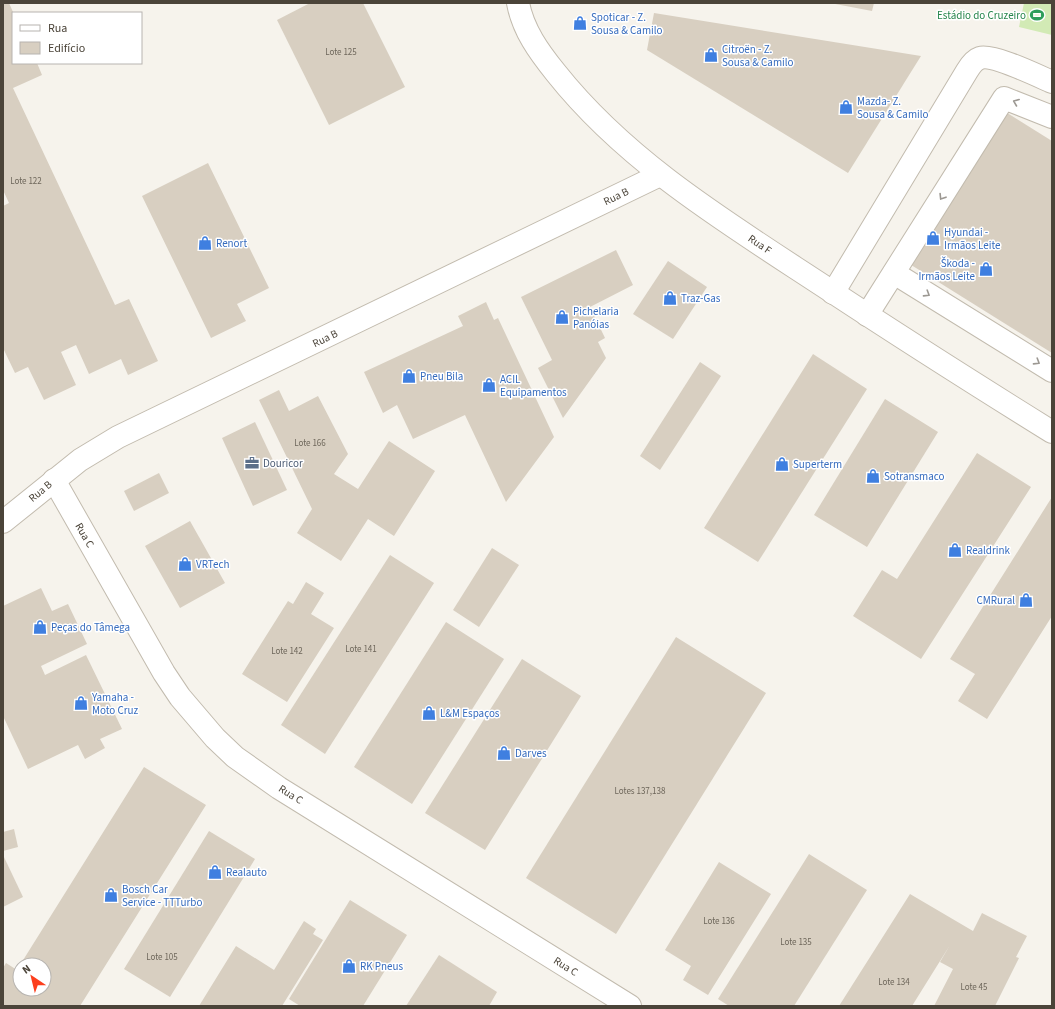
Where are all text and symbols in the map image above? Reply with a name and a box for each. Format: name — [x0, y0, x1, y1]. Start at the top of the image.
sports icon: Estádio do Cruzeiro — [1029, 7, 1045, 23]
place label: Estádio do Cruzeiro — [937, 8, 1026, 23]
place label: Spoticar - Z. Sousa & Camilo — [591, 10, 663, 38]
legend — [12, 12, 142, 64]
shop icon: Spoticar - Z. Sousa & Camilo — [572, 15, 588, 31]
text: Rua — [48, 20, 67, 37]
text: Edifício — [48, 40, 85, 57]
place label: Citroën - Z. Sousa & Camilo — [722, 42, 794, 70]
house number: Lote 125 — [325, 46, 357, 59]
shop icon: Citroën - Z. Sousa & Camilo — [703, 47, 719, 63]
place label: Mazda- Z. Sousa & Camilo — [857, 94, 929, 122]
shop icon: Mazda- Z. Sousa & Camilo — [838, 99, 854, 115]
one-way arrow — [1012, 99, 1019, 107]
house number: Lote 122 — [10, 175, 42, 188]
street label: Rua B — [601, 184, 632, 209]
one-way arrow — [939, 193, 946, 200]
place label: Hyundai - Irmãos Leite — [944, 225, 1001, 253]
shop icon: Hyundai - Irmãos Leite — [925, 230, 941, 246]
street label: Rua F — [745, 231, 775, 258]
shop icon: Renort — [197, 235, 213, 251]
place label: Renort — [216, 236, 247, 251]
place label: Škoda - Irmãos Leite — [918, 256, 976, 284]
shop icon: Škoda - Irmãos Leite — [978, 261, 994, 277]
one-way arrow — [923, 289, 930, 297]
shop icon: Traz-Gas — [662, 290, 678, 306]
place label: Traz-Gas — [681, 291, 721, 306]
place label: Pichelaria Panóias — [573, 304, 619, 332]
shop icon: Pichelaria Panóias — [554, 309, 570, 325]
street label: Rua B — [310, 326, 341, 351]
one-way arrow — [1033, 357, 1040, 365]
shop icon: Pneu Bila — [401, 368, 417, 384]
place label: Pneu Bila — [420, 369, 463, 384]
place label: ACIL Equipamentos — [500, 372, 567, 400]
shop icon: ACIL Equipamentos — [481, 377, 497, 393]
house number: Lote 166 — [294, 437, 326, 450]
office icon: Douricor — [244, 455, 260, 471]
place label: Douricor — [263, 456, 303, 471]
shop icon: Superterm — [774, 456, 790, 472]
place label: Superterm — [793, 457, 842, 472]
shop icon: Sotransmaco — [865, 468, 881, 484]
place label: Sotransmaco — [884, 469, 945, 484]
street label: Rua B — [25, 477, 56, 506]
street label: Rua C — [72, 520, 98, 550]
shop icon: Realdrink — [947, 542, 963, 558]
place label: Realdrink — [966, 543, 1010, 558]
shop icon: VRTech — [177, 556, 193, 572]
place label: VRTech — [196, 557, 229, 572]
shop icon: CMRural — [1018, 592, 1034, 608]
place label: CMRural — [977, 593, 1015, 608]
shop icon: Peças do Tâmega — [32, 619, 48, 635]
place label: Peças do Tâmega — [51, 620, 130, 635]
house number: Lote 141 — [345, 643, 377, 656]
house number: Lote 142 — [271, 645, 303, 658]
place label: Yamaha - Moto Cruz — [91, 690, 139, 718]
shop icon: Yamaha - Moto Cruz — [73, 695, 89, 711]
shop icon: L&M Espaços — [421, 705, 437, 721]
place label: L&M Espaços — [440, 706, 500, 721]
shop icon: Darves — [496, 745, 512, 761]
place label: Darves — [515, 746, 547, 761]
street label: Rua C — [276, 781, 306, 808]
house number: Lotes 137,138 — [614, 785, 666, 798]
shop icon: Realauto — [207, 864, 223, 880]
place label: Realauto — [226, 865, 267, 880]
place label: Bosch Car Service - TTTurbo — [122, 882, 202, 910]
shop icon: Bosch Car Service - TTTurbo — [103, 887, 119, 903]
house number: Lote 136 — [703, 915, 735, 928]
house number: Lote 135 — [780, 936, 812, 949]
house number: Lote 105 — [146, 951, 178, 964]
street label: Rua C — [551, 953, 581, 980]
north arrow — [12, 957, 52, 997]
shop icon: RK Pneus — [341, 958, 357, 974]
place label: RK Pneus — [360, 959, 404, 974]
text: N — [19, 961, 34, 977]
house number: Lote 134 — [878, 976, 910, 989]
house number: Lote 45 — [960, 981, 988, 994]

